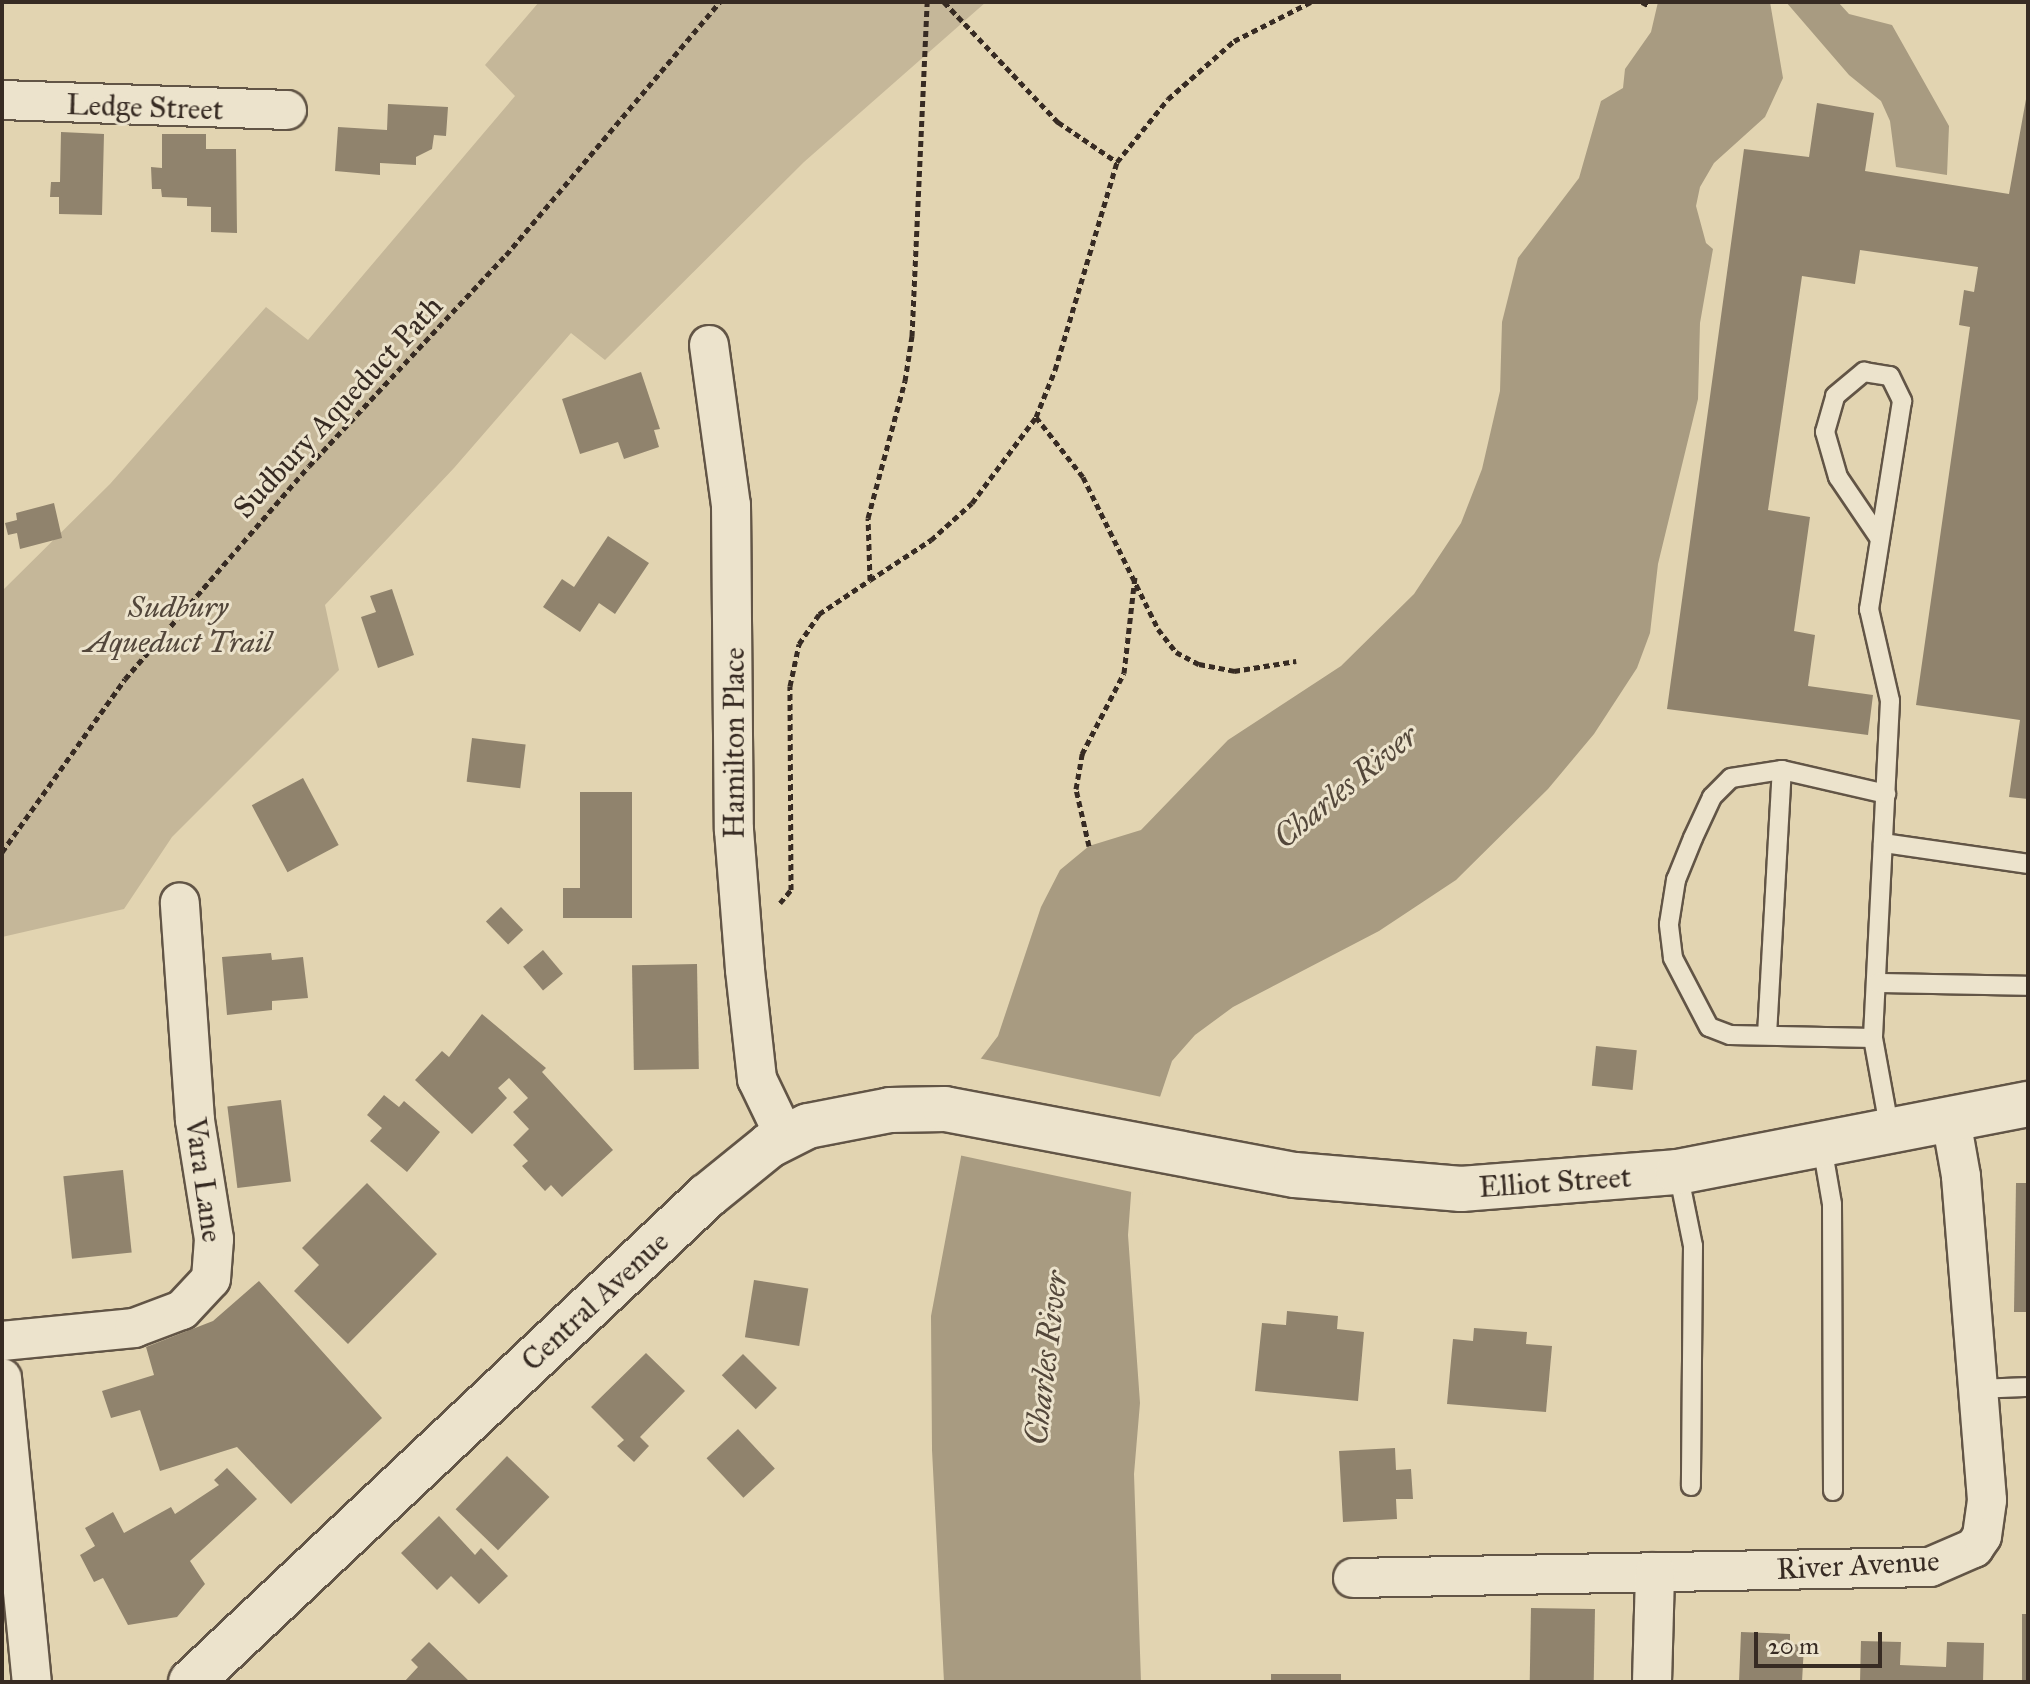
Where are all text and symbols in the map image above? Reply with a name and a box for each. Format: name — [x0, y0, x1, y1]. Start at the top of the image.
street label: Ledge Street — [66, 86, 224, 128]
street label: Sudbury Aqueduct Path — [226, 288, 450, 526]
park label: Sudbury Aqueduct Trail — [84, 589, 272, 660]
street label: Hamilton Place — [716, 647, 752, 839]
water label: Charles River — [1266, 717, 1426, 857]
street label: Vara Lane — [177, 1116, 231, 1244]
street label: Elliot Street — [1478, 1159, 1632, 1205]
street label: Central Avenue — [514, 1224, 676, 1378]
water label: Charles River — [1017, 1269, 1077, 1447]
street label: River Avenue — [1776, 1543, 1940, 1587]
scale bar — [1758, 1616, 1886, 1666]
text: 20 m — [1768, 1631, 1819, 1661]

